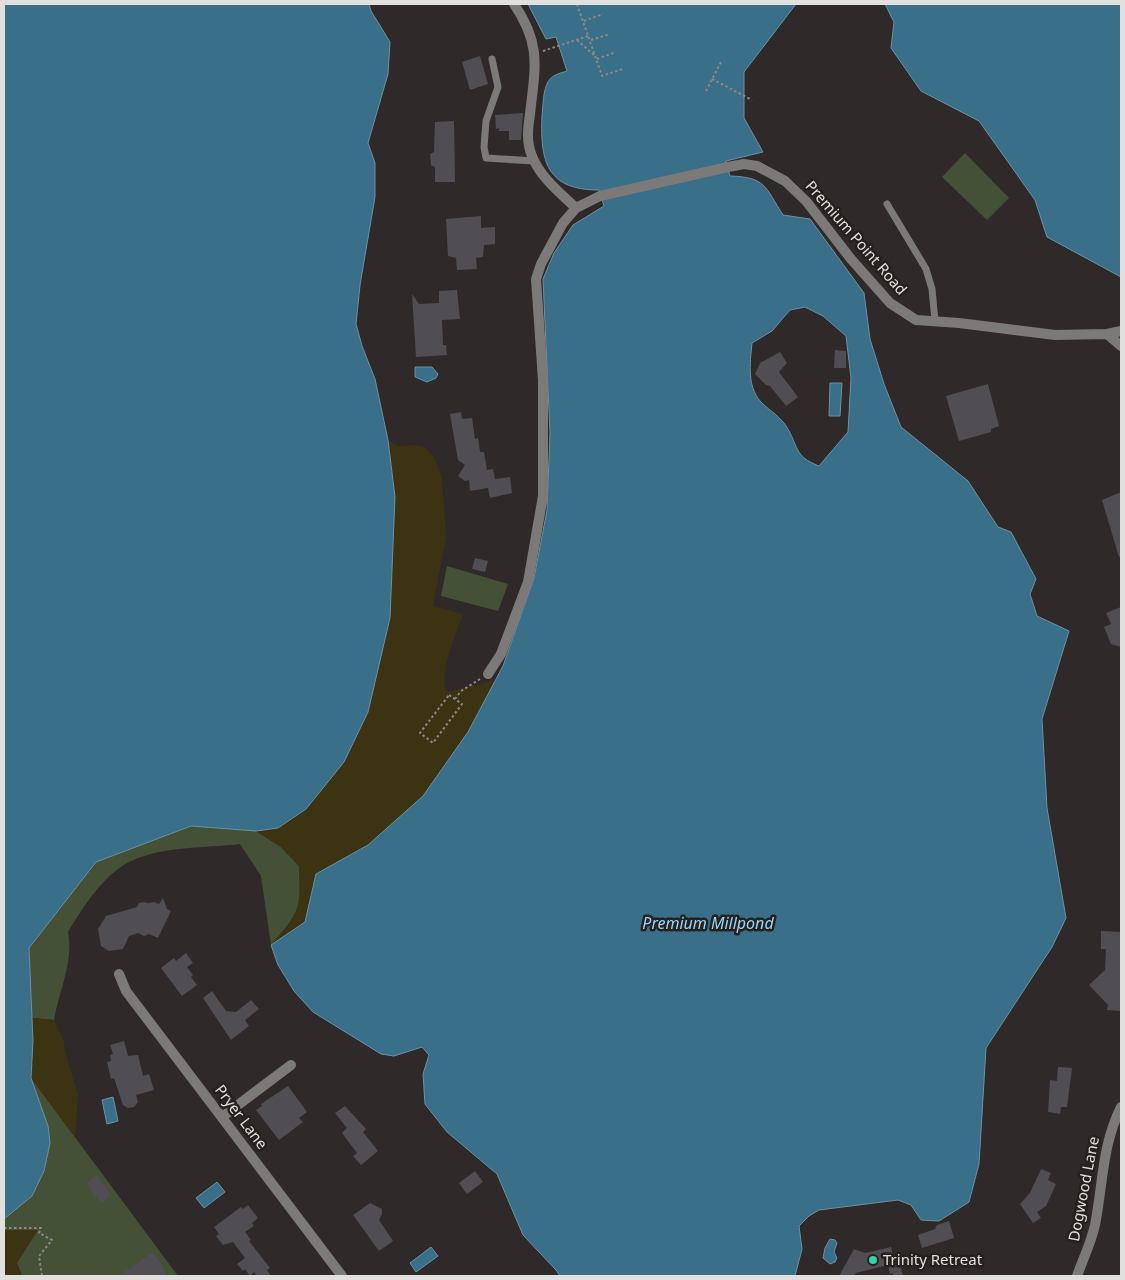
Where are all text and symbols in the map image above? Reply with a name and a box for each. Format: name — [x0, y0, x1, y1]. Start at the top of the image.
street label: Premium Point Road — [802, 176, 912, 299]
water label: Premium Millpond — [642, 912, 774, 934]
street label: Pryer Lane — [211, 1080, 272, 1153]
street label: Dogwood Lane — [1063, 1135, 1103, 1243]
place label: Trinity Retreat — [883, 1249, 983, 1269]
marker: Trinity Retreat — [867, 1254, 879, 1266]

